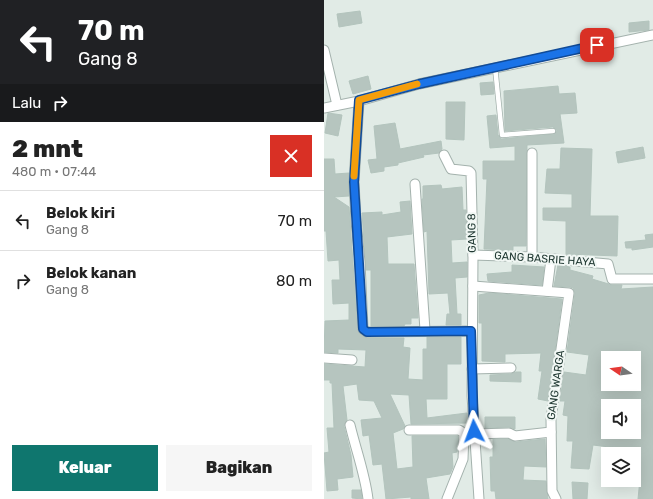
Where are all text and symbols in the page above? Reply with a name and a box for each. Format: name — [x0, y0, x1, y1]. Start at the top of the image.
text: 70 m — [78, 14, 145, 47]
icon: left — [12, 16, 64, 68]
pin — [580, 28, 614, 62]
icon: arrive — [586, 34, 608, 56]
text: Gang 8 — [78, 48, 138, 70]
icon: right — [49, 92, 71, 114]
text: Lalu — [12, 94, 41, 112]
text: 2 mnt — [12, 135, 83, 163]
button: close — [270, 135, 312, 177]
text: 480 m · 07:44 — [12, 164, 96, 179]
text: Belok kiri — [46, 204, 115, 222]
icon: left — [12, 210, 34, 232]
text: 70 m — [278, 212, 312, 230]
street label: GANG 8 — [465, 213, 479, 253]
text: Gang 8 — [46, 222, 89, 237]
street label: GANG BASRIE HAYA — [494, 249, 597, 269]
text: Belok kanan — [46, 264, 136, 282]
icon: right — [12, 270, 34, 292]
text: 80 m — [276, 272, 312, 290]
text: Gang 8 — [46, 282, 89, 297]
street label: GANG WARGA — [545, 349, 567, 421]
north arrow — [601, 351, 641, 391]
map controls — [601, 351, 641, 487]
button: sound — [601, 399, 641, 439]
position arrow — [453, 410, 495, 452]
button: Keluar — [12, 445, 158, 491]
button: Bagikan — [166, 445, 312, 491]
button: layers — [601, 447, 641, 487]

